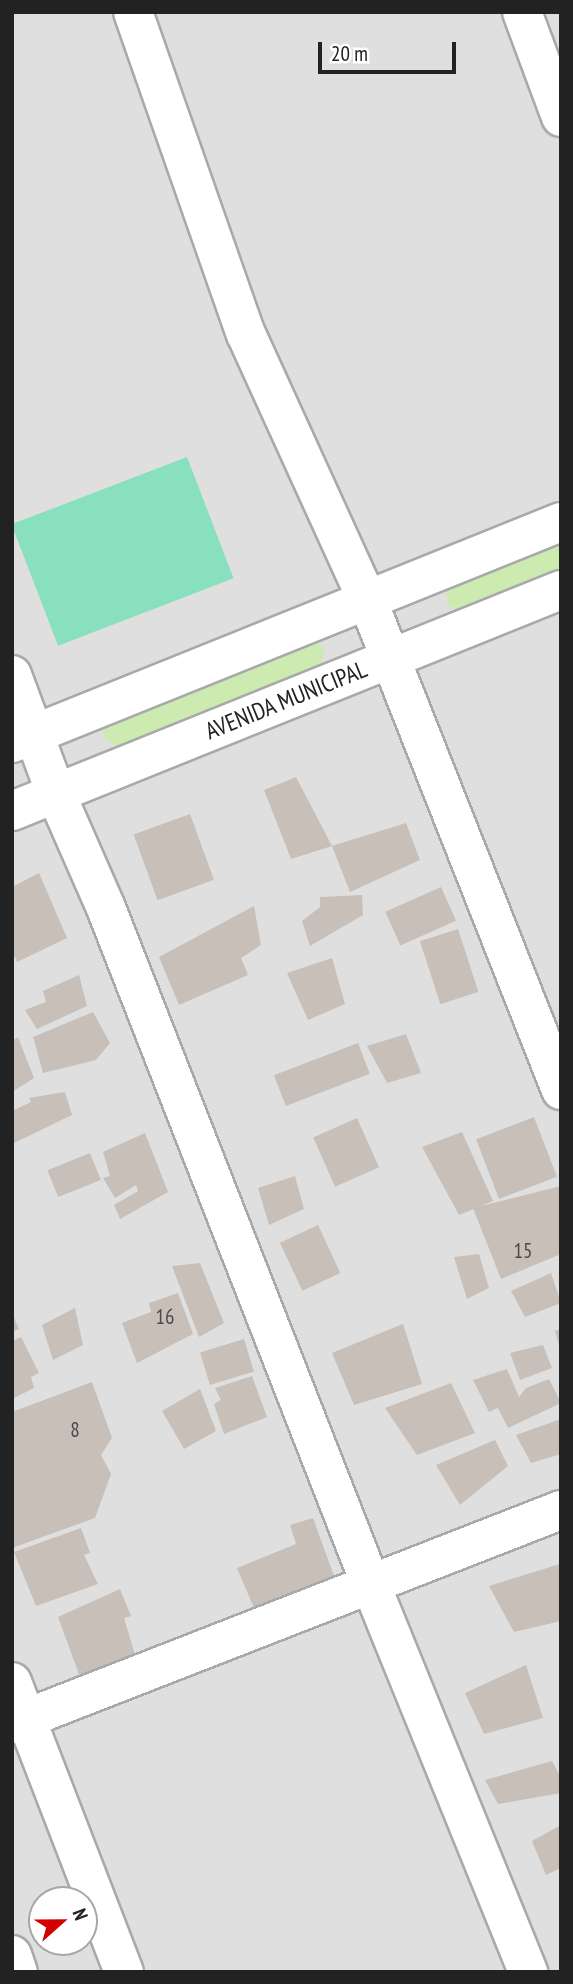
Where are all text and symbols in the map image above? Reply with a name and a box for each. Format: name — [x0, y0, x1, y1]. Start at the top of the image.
scale bar — [321, 28, 459, 72]
text: 20 m — [331, 40, 368, 67]
street label: AVENIDA MUNICIPAL — [201, 654, 371, 746]
house number: 15 — [514, 1238, 532, 1264]
house number: 16 — [156, 1304, 174, 1330]
house number: 8 — [70, 1417, 80, 1443]
north arrow — [28, 1886, 98, 1956]
text: N — [68, 1905, 94, 1923]

